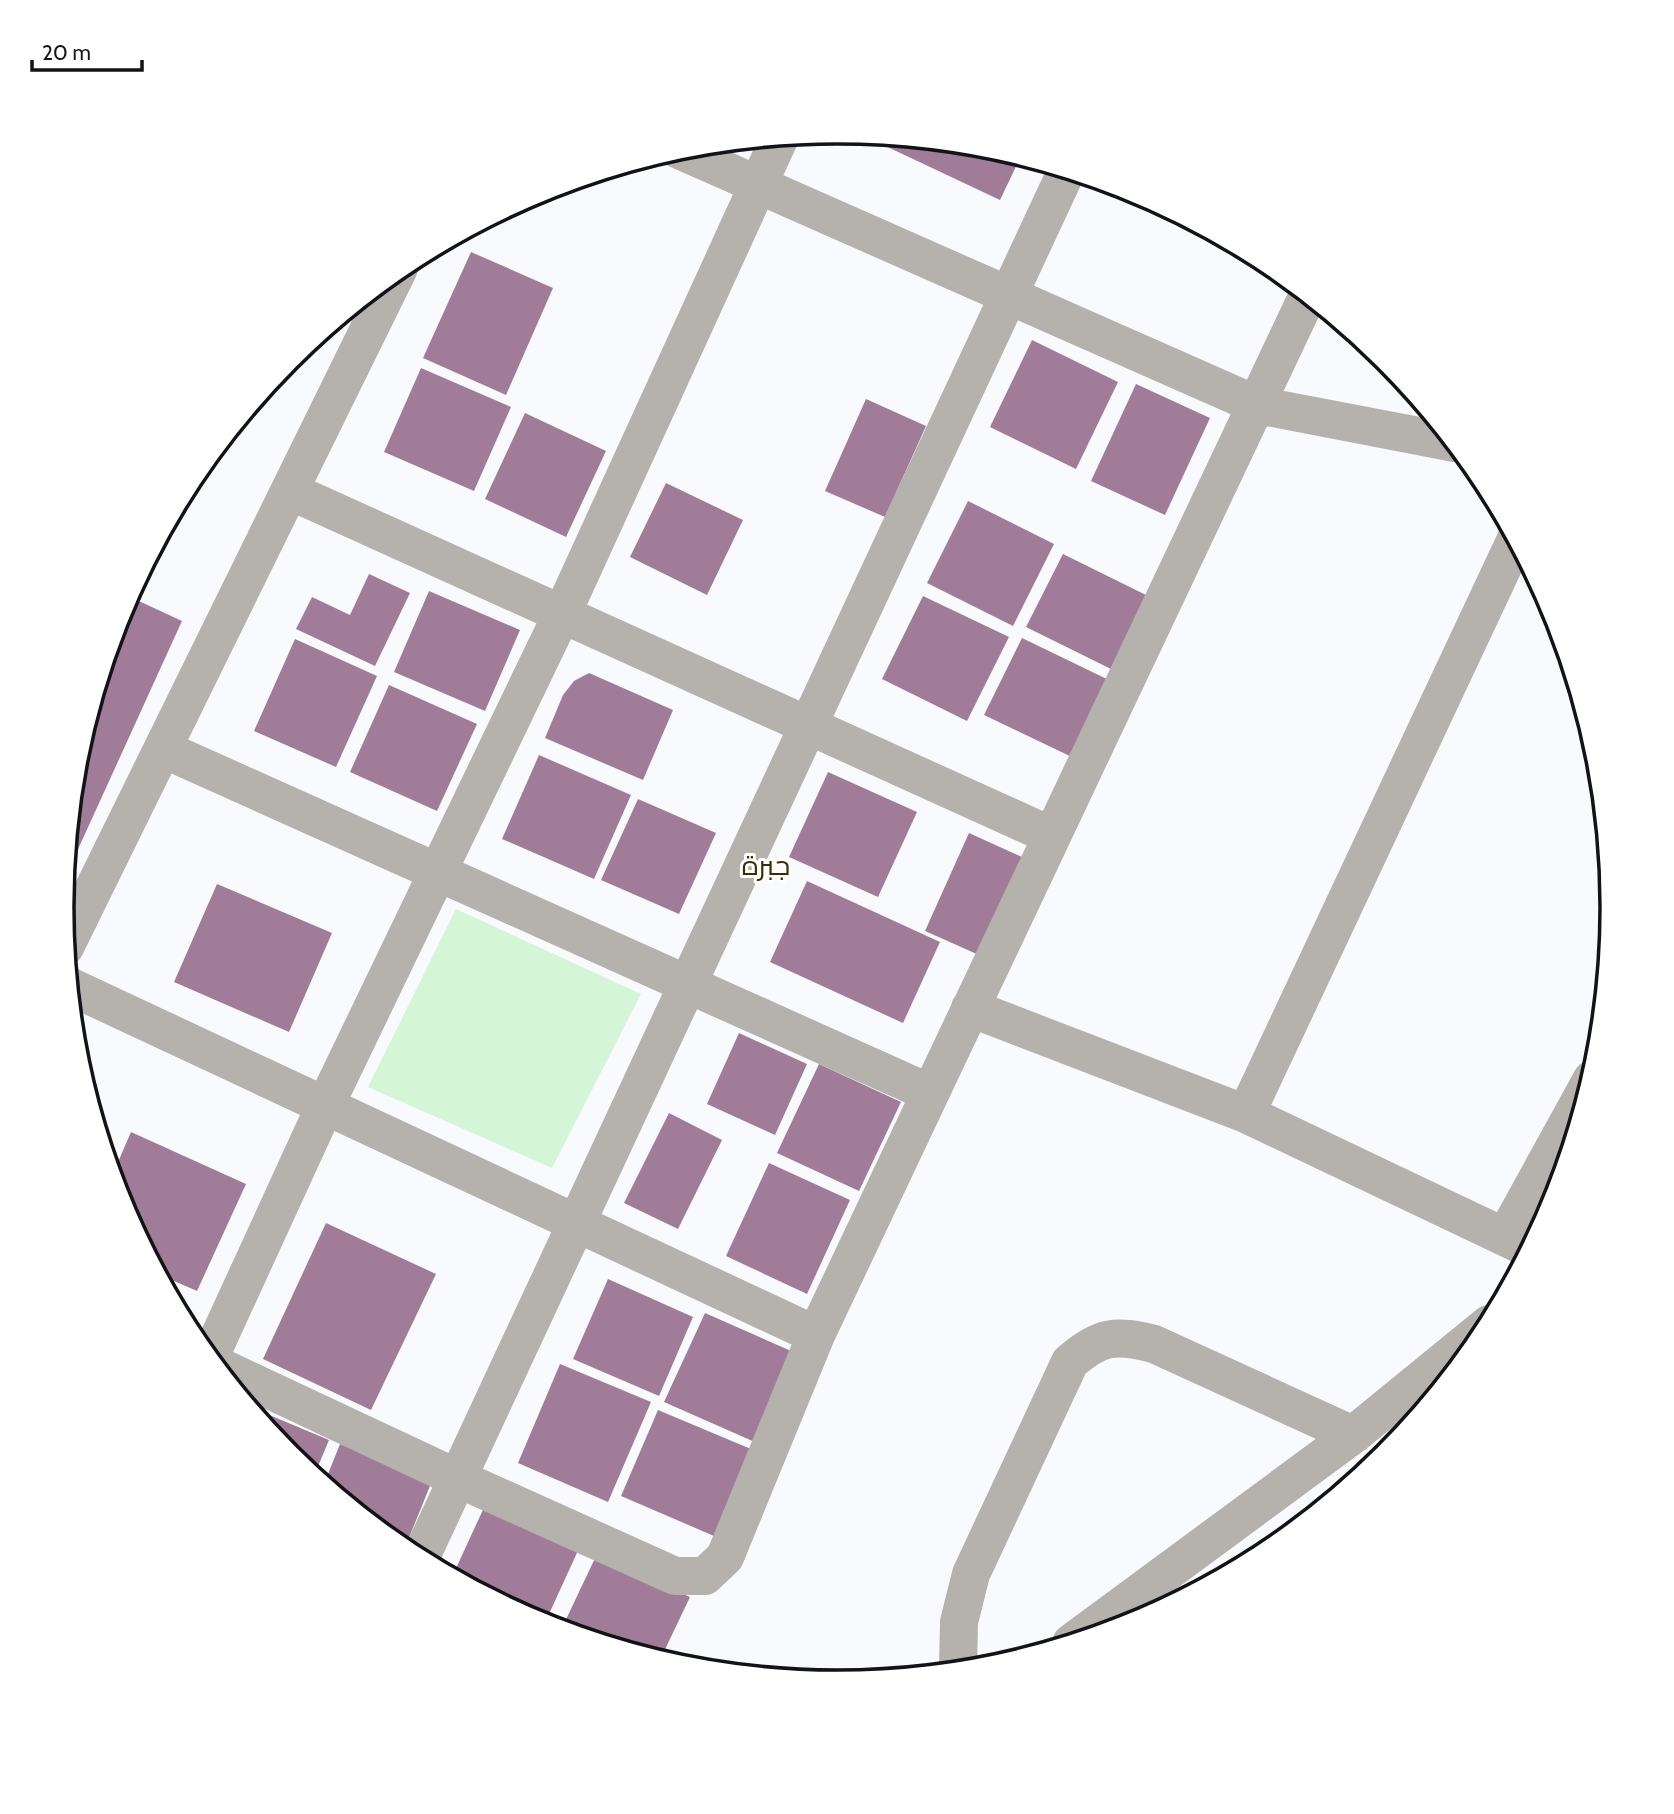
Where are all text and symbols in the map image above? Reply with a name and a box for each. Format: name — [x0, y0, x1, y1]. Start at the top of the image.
scale bar — [32, 28, 142, 72]
text: 20 m — [42, 40, 91, 65]
district label: جبرة — [742, 848, 790, 882]

